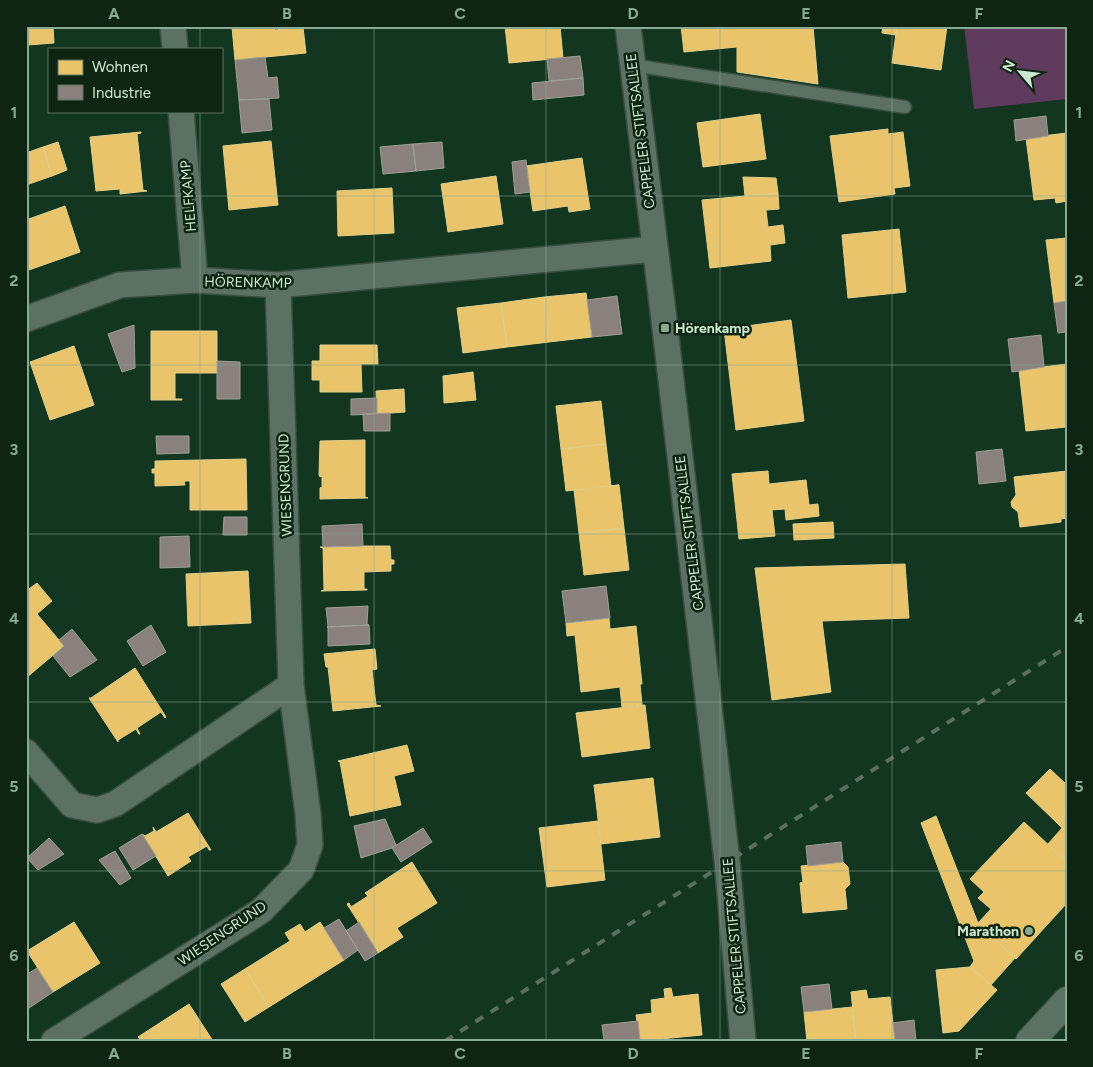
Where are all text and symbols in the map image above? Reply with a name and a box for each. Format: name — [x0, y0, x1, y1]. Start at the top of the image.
text: A — [108, 4, 120, 23]
text: B — [282, 4, 292, 23]
text: C — [454, 4, 466, 23]
text: D — [627, 4, 639, 23]
text: E — [801, 4, 811, 23]
text: F — [975, 4, 984, 23]
legend — [48, 48, 222, 112]
north arrow — [996, 48, 1046, 98]
street label: CAPPELER STIFTSALLEE — [623, 52, 658, 210]
text: N — [999, 57, 1019, 75]
text: Wohnen — [92, 58, 148, 76]
text: Industrie — [92, 84, 151, 102]
text: 1 — [11, 103, 17, 122]
text: 1 — [1076, 103, 1082, 122]
street label: HELFKAMP — [177, 160, 200, 232]
text: 2 — [9, 271, 19, 290]
text: 2 — [1074, 271, 1084, 290]
street label: HÖRENKAMP — [204, 273, 292, 292]
place label: Hörenkamp — [675, 320, 750, 337]
marker: Hörenkamp — [659, 322, 671, 334]
street label: WIESENGRUND — [275, 433, 296, 537]
text: 3 — [10, 440, 19, 459]
text: 3 — [1075, 440, 1084, 459]
street label: CAPPELER STIFTSALLEE — [672, 454, 707, 612]
text: 4 — [9, 609, 19, 628]
text: 4 — [1074, 609, 1084, 628]
text: 5 — [9, 777, 19, 796]
text: 5 — [1074, 777, 1084, 796]
street label: CAPPELER STIFTSALLEE — [719, 857, 750, 1015]
street label: WIESENGRUND — [175, 898, 270, 969]
place label: Marathon — [957, 923, 1019, 940]
marker: Marathon — [1023, 925, 1035, 937]
text: 6 — [9, 946, 19, 965]
text: 6 — [1074, 946, 1084, 965]
text: A — [108, 1044, 120, 1063]
text: B — [282, 1044, 292, 1063]
text: C — [454, 1044, 466, 1063]
text: D — [627, 1044, 639, 1063]
text: E — [801, 1044, 811, 1063]
text: F — [975, 1044, 984, 1063]

